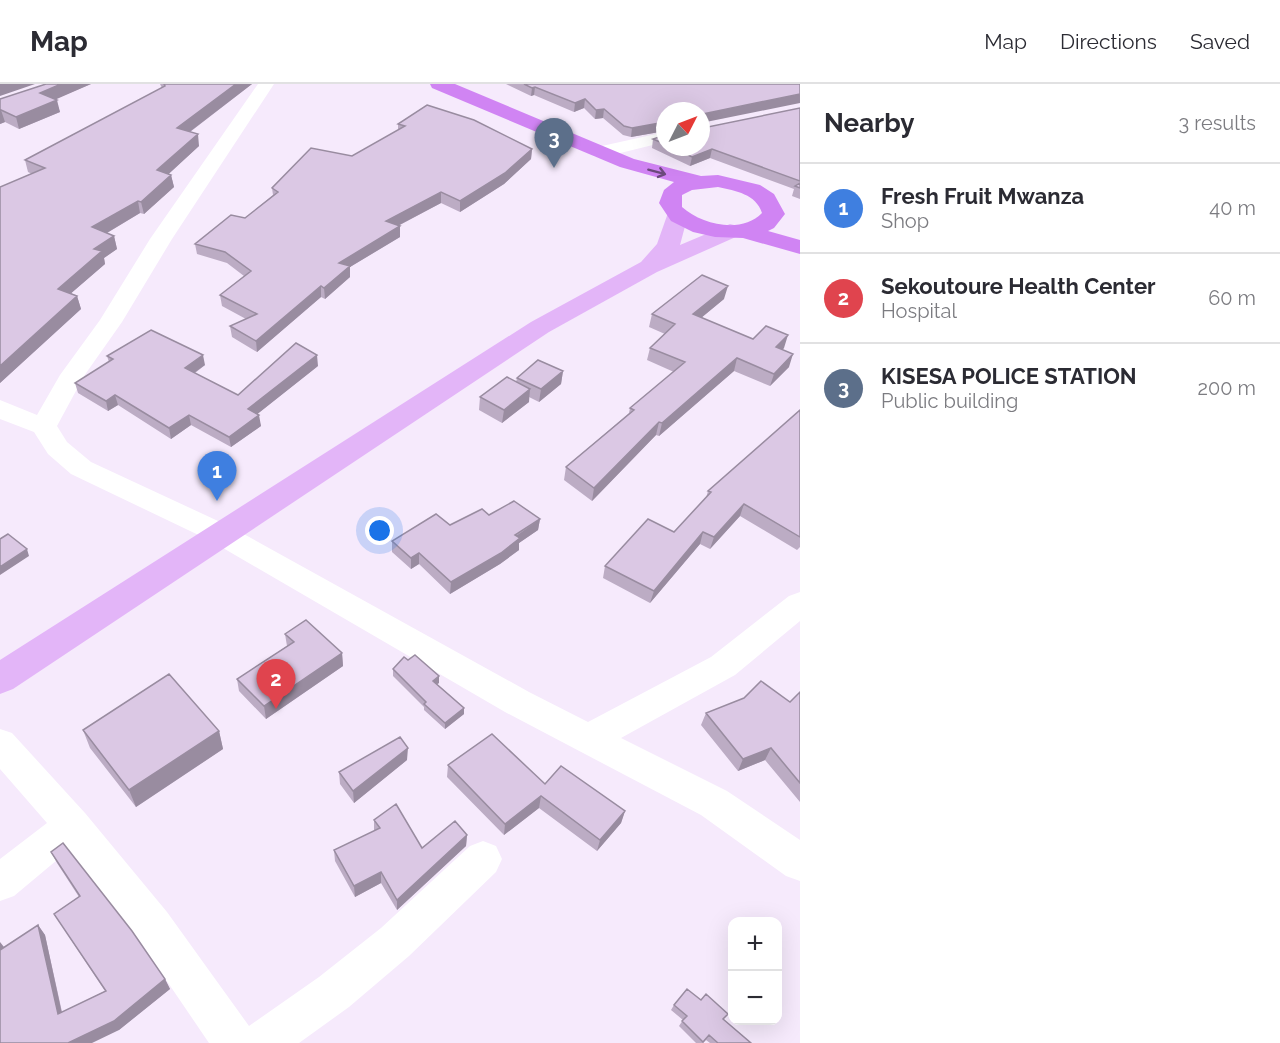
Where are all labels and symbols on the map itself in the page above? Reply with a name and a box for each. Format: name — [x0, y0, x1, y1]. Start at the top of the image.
north arrow — [656, 102, 710, 156]
pin: 3 — [534, 118, 574, 168]
one-way arrow — [648, 167, 667, 178]
pin: 1 — [198, 452, 236, 501]
your location — [365, 516, 394, 545]
pin: 2 — [256, 660, 296, 709]

